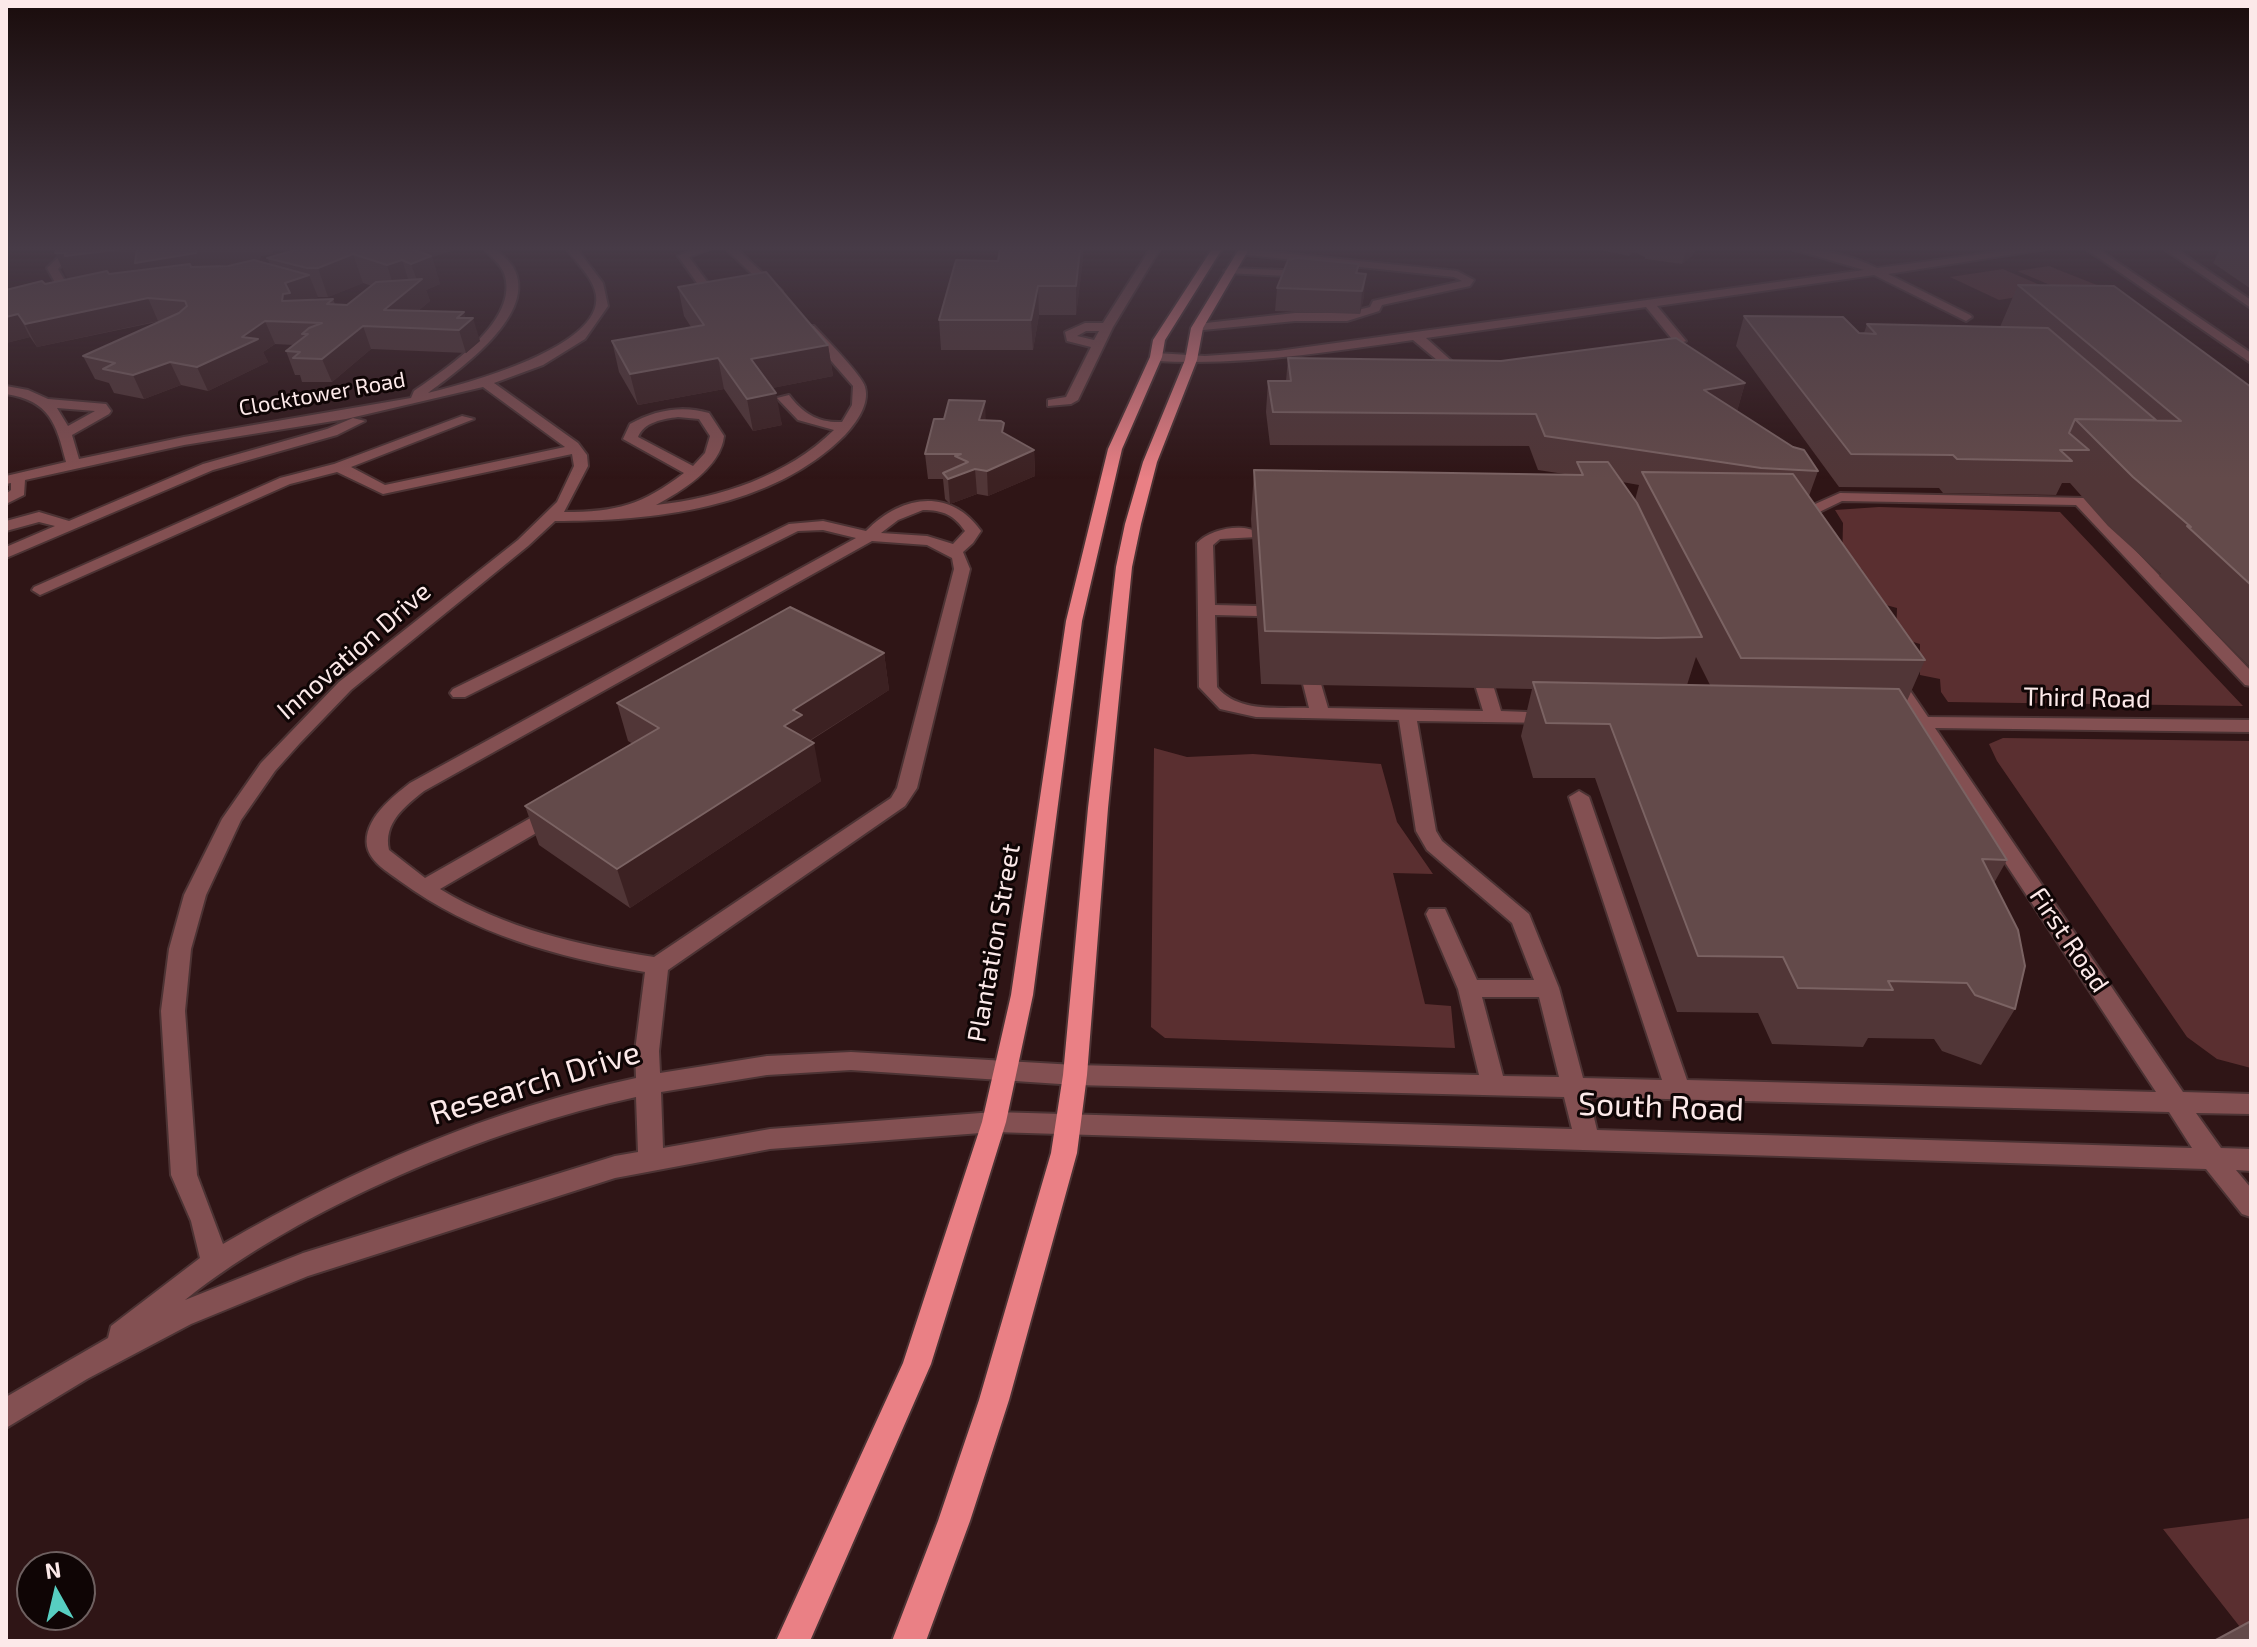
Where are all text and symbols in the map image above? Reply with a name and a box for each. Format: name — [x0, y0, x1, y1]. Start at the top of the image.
street label: Clocktower Road — [237, 366, 407, 422]
street label: Innovation Drive — [271, 576, 437, 726]
street label: Third Road — [2023, 681, 2151, 715]
street label: Plantation Street — [961, 841, 1027, 1045]
street label: First Road — [2023, 882, 2115, 998]
street label: Research Drive — [425, 1033, 645, 1133]
street label: South Road — [1577, 1085, 1745, 1129]
north arrow — [16, 1551, 96, 1631]
text: N — [43, 1555, 63, 1583]

